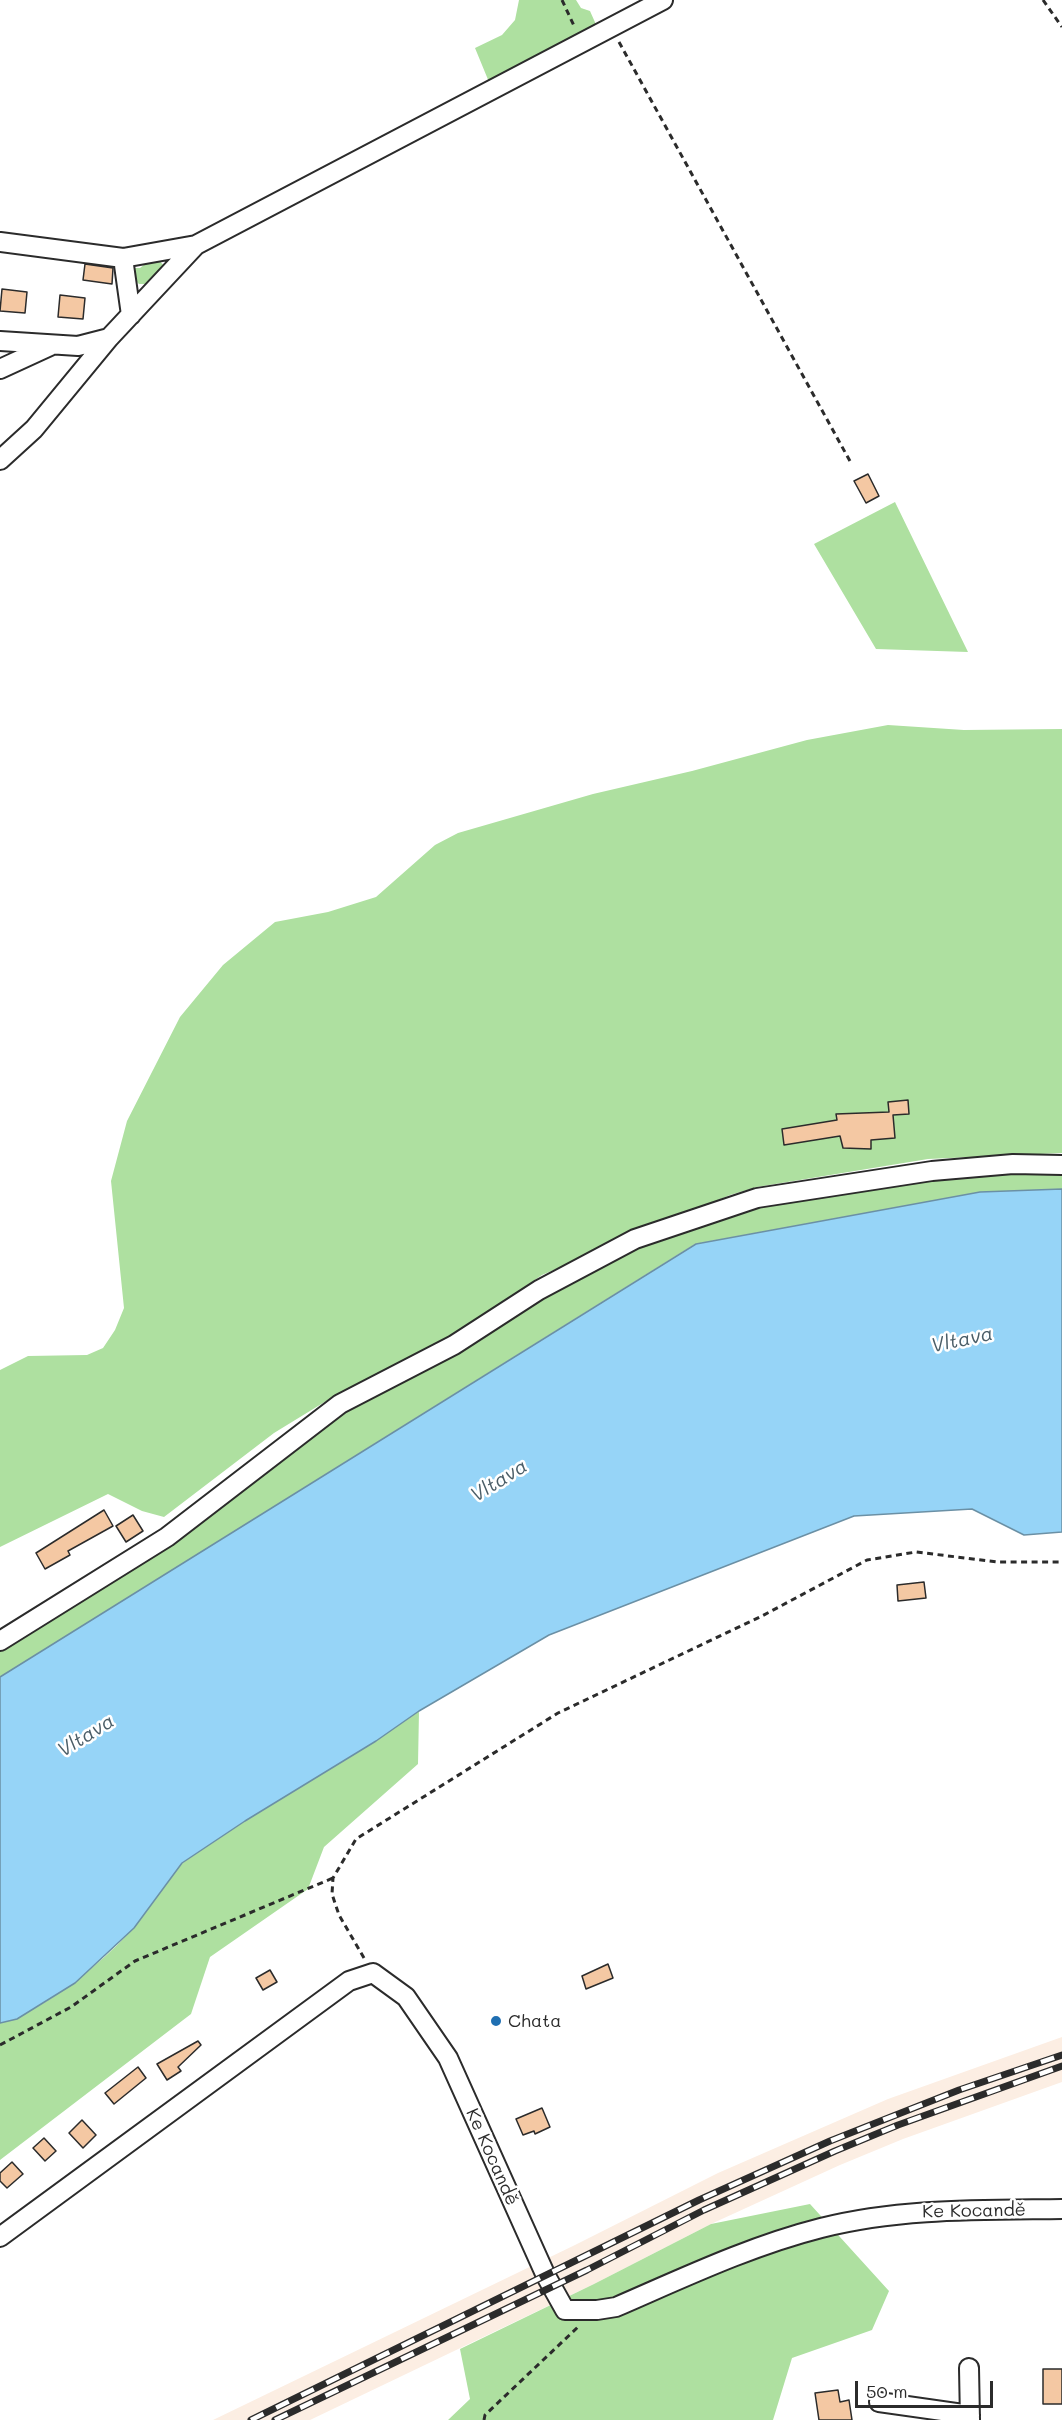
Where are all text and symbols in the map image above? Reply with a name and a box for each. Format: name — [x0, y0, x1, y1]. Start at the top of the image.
water label: Vltava — [929, 1322, 995, 1358]
water label: Vltava — [466, 1454, 532, 1508]
water label: Vltava — [53, 1709, 119, 1763]
place label: Chata — [508, 2010, 561, 2032]
marker: Chata — [489, 2014, 503, 2028]
street label: Ke Kocandě — [461, 2105, 523, 2209]
street label: Ke Kocandě — [922, 2199, 1026, 2223]
scale bar — [858, 2369, 996, 2407]
text: 50 m — [866, 2379, 908, 2403]

